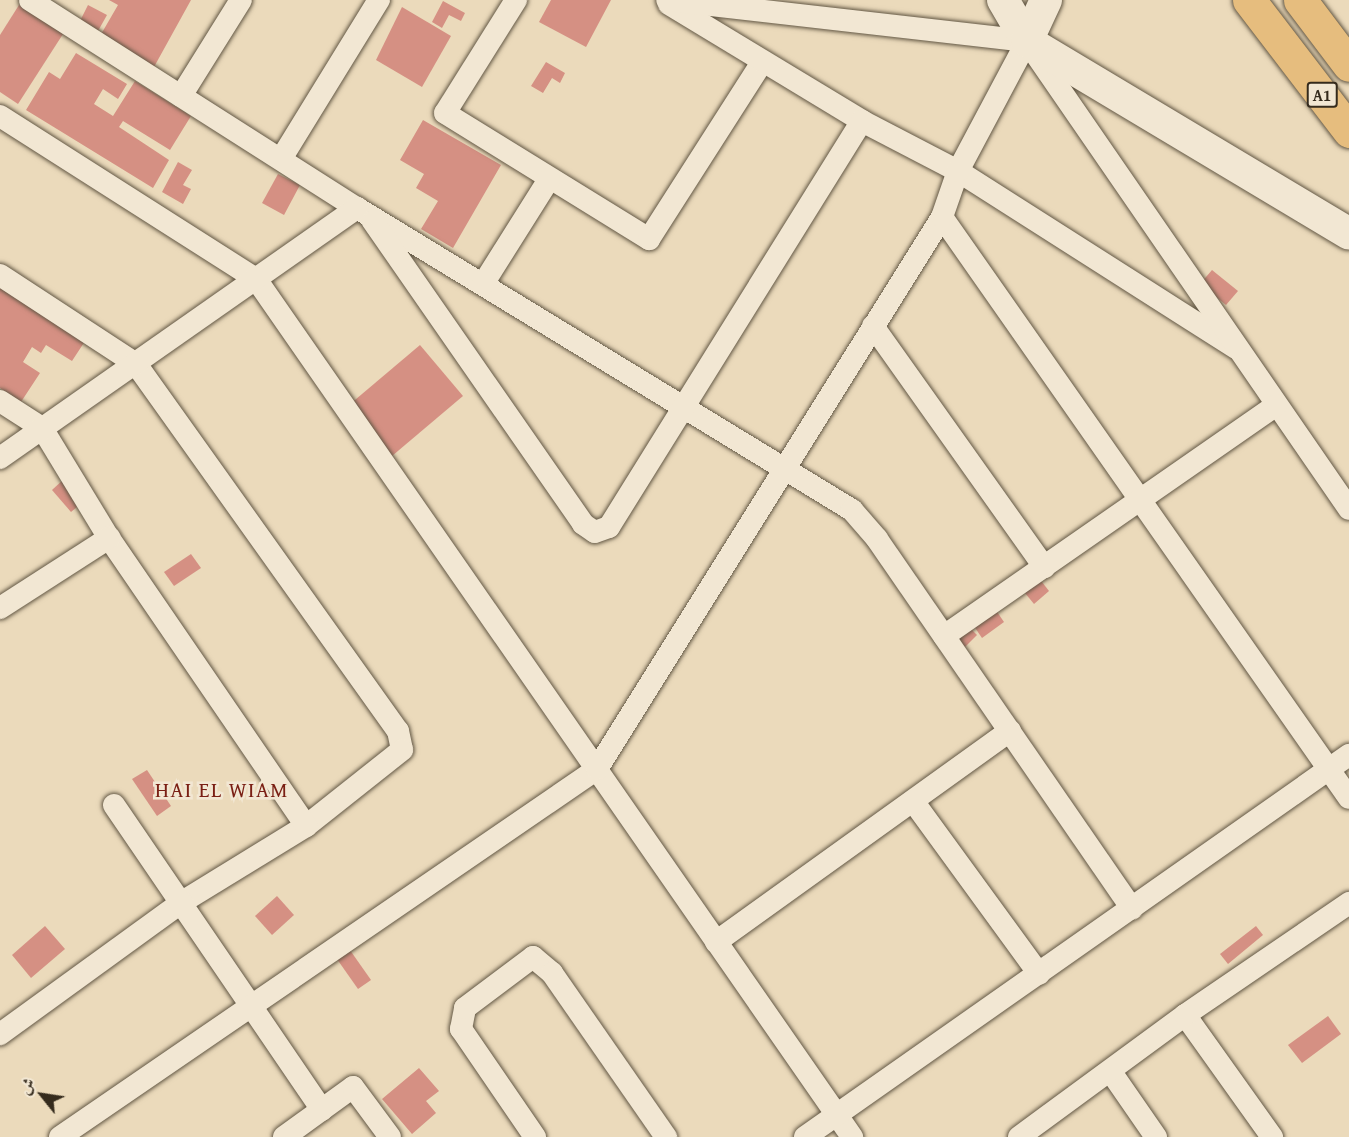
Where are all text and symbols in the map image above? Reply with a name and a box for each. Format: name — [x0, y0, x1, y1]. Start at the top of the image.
road number: A1 — [1306, 82, 1338, 108]
district label: HAI EL WIAM — [155, 777, 289, 803]
north arrow — [12, 1065, 72, 1125]
text: ش — [12, 1073, 41, 1099]

